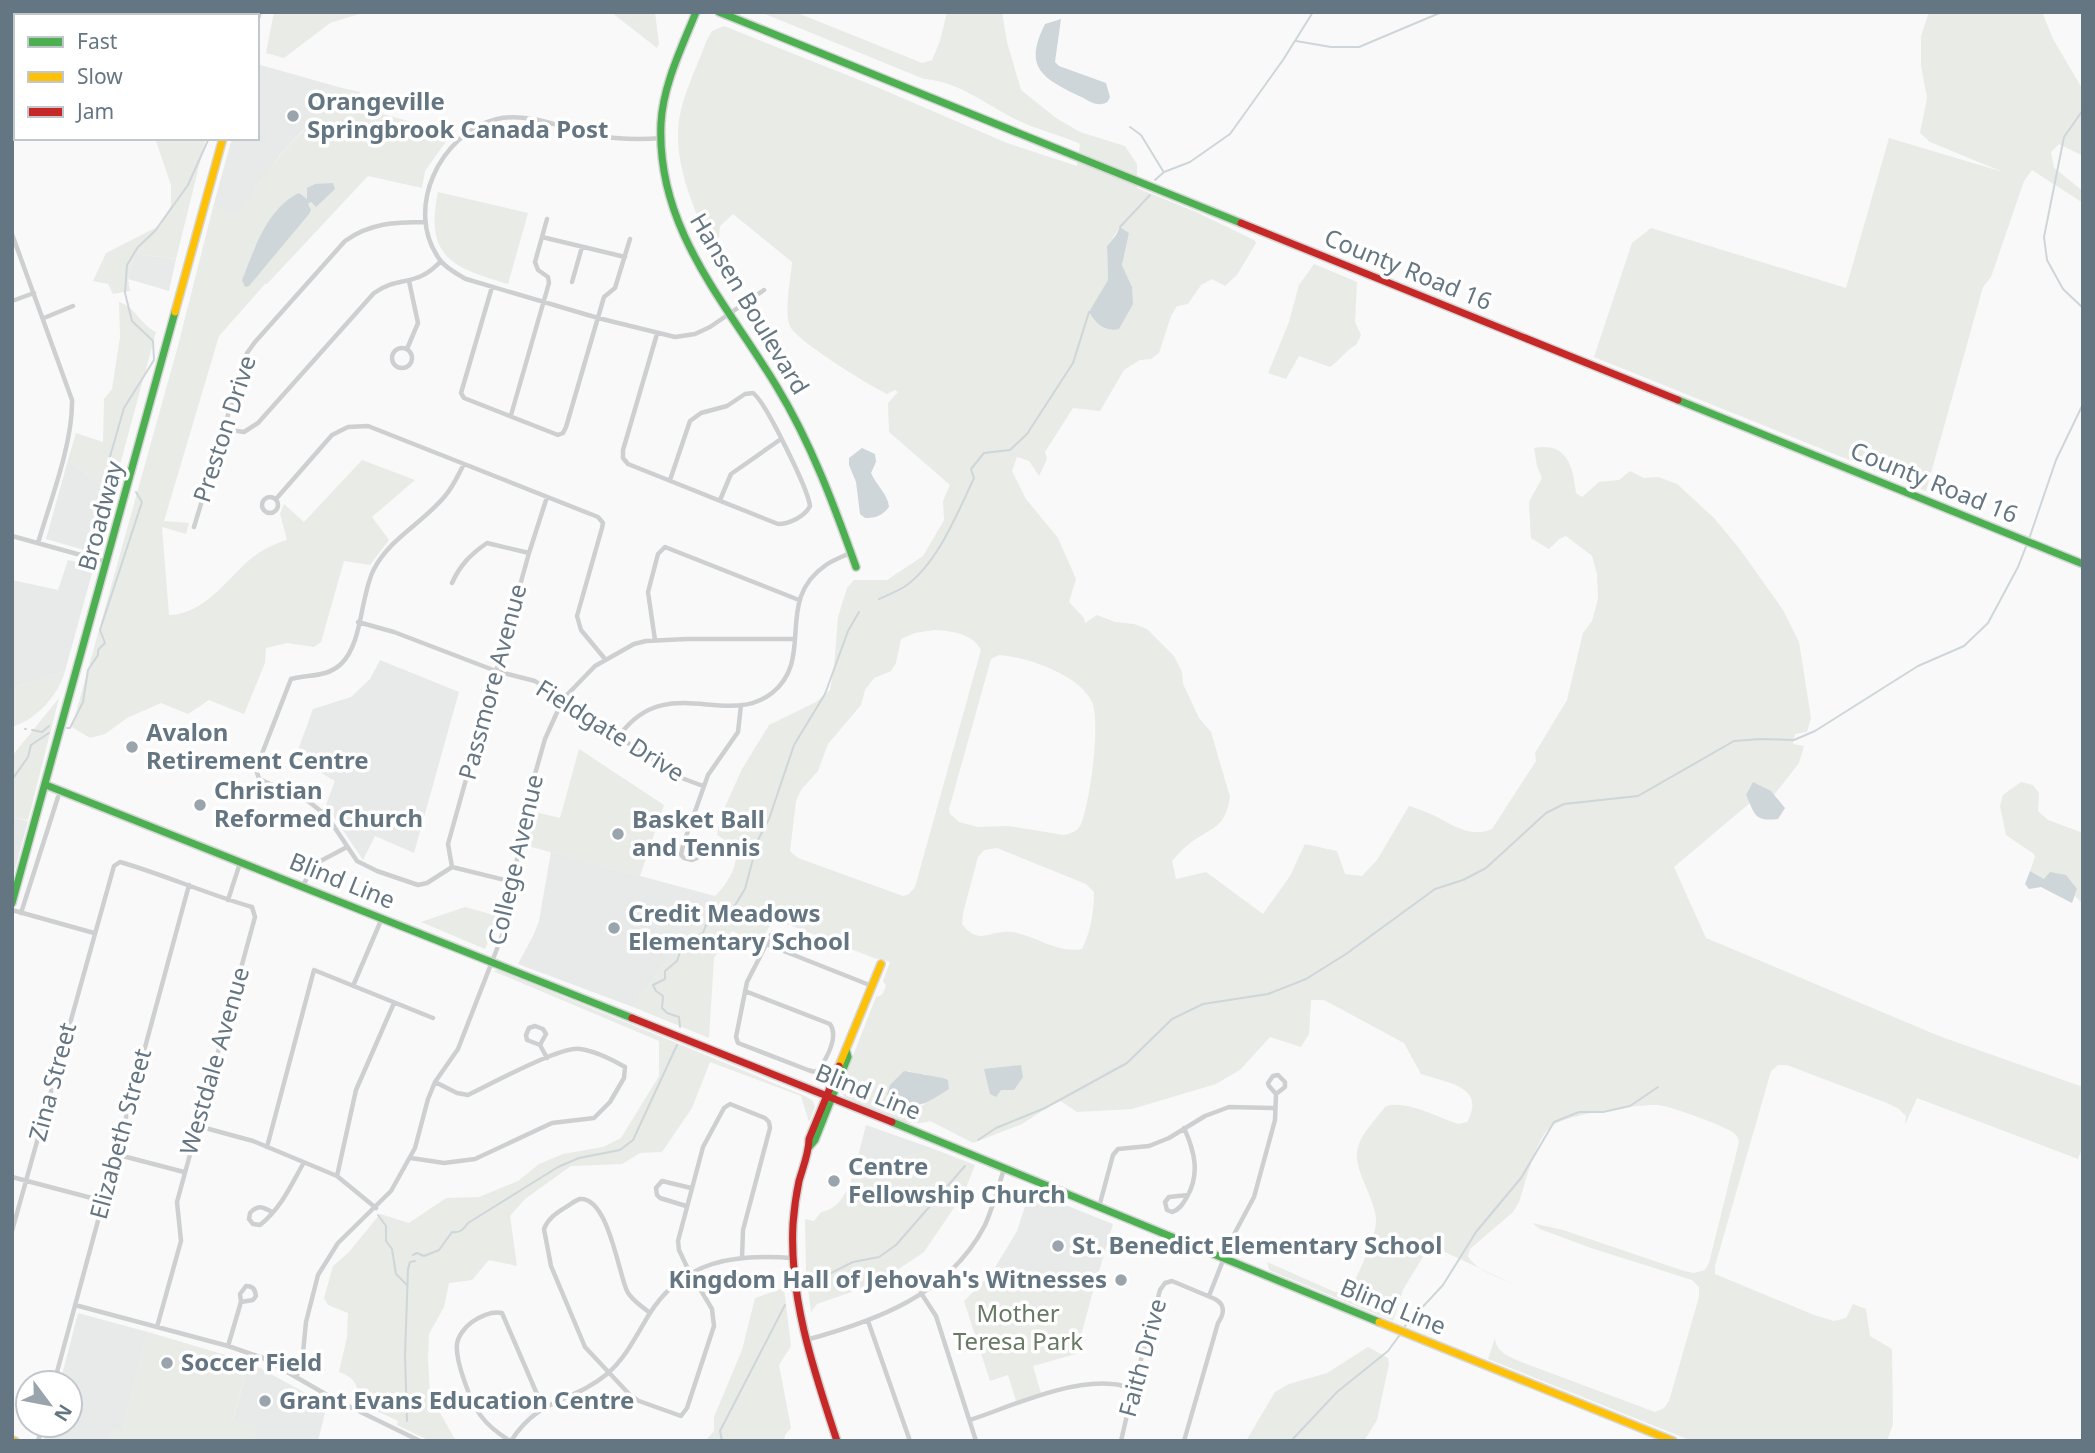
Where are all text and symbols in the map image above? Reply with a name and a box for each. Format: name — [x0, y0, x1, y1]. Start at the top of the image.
legend — [14, 14, 259, 140]
text: Fast — [77, 27, 118, 55]
text: Slow — [77, 62, 123, 90]
place label: Orangeville Springbrook Canada Post — [307, 84, 609, 145]
text: Jam — [75, 97, 114, 125]
marker: Orangeville Springbrook Canada Post — [285, 108, 301, 124]
street label: Hansen Boulevard — [683, 206, 818, 400]
street label: County Road 16 — [1320, 220, 1497, 317]
street label: Preston Drive — [184, 351, 263, 506]
street label: County Road 16 — [1846, 433, 2023, 530]
street label: Broadway — [69, 456, 130, 574]
street label: Passmore Avenue — [450, 580, 534, 783]
street label: Fieldgate Drive — [530, 671, 691, 789]
place label: Avalon Retirement Centre — [146, 715, 369, 776]
marker: Avalon Retirement Centre — [124, 739, 140, 755]
street label: College Avenue — [479, 771, 550, 948]
place label: Christian Reformed Church — [214, 773, 423, 834]
marker: Christian Reformed Church — [192, 797, 208, 813]
place label: Basket Ball and Tennis — [632, 802, 765, 863]
marker: Basket Ball and Tennis — [610, 826, 626, 842]
street label: Blind Line — [285, 844, 400, 916]
place label: Credit Meadows Elementary School — [628, 896, 850, 957]
marker: Credit Meadows Elementary School — [606, 920, 622, 936]
street label: Westdale Avenue — [171, 963, 256, 1158]
street label: Zina Street — [20, 1018, 83, 1145]
street label: Elizabeth Street — [81, 1044, 158, 1223]
street label: Blind Line — [811, 1055, 926, 1127]
place label: Centre Fellowship Church — [848, 1149, 1066, 1210]
marker: Centre Fellowship Church — [826, 1173, 842, 1189]
place label: St. Benedict Elementary School — [1072, 1228, 1442, 1261]
marker: St. Benedict Elementary School — [1050, 1238, 1066, 1254]
place label: Kingdom Hall of Jehovah's Witnesses — [669, 1262, 1107, 1295]
street label: Blind Line — [1336, 1270, 1451, 1342]
marker: Kingdom Hall of Jehovah's Witnesses — [1113, 1272, 1129, 1288]
street label: Faith Drive — [1110, 1295, 1173, 1420]
park label: Mother Teresa Park — [953, 1296, 1083, 1357]
place label: Soccer Field — [181, 1345, 322, 1378]
marker: Soccer Field — [159, 1355, 175, 1371]
north arrow — [14, 1369, 84, 1439]
place label: Grant Evans Education Centre — [279, 1383, 634, 1416]
marker: Grant Evans Education Centre — [257, 1393, 273, 1409]
text: N — [48, 1400, 79, 1426]

